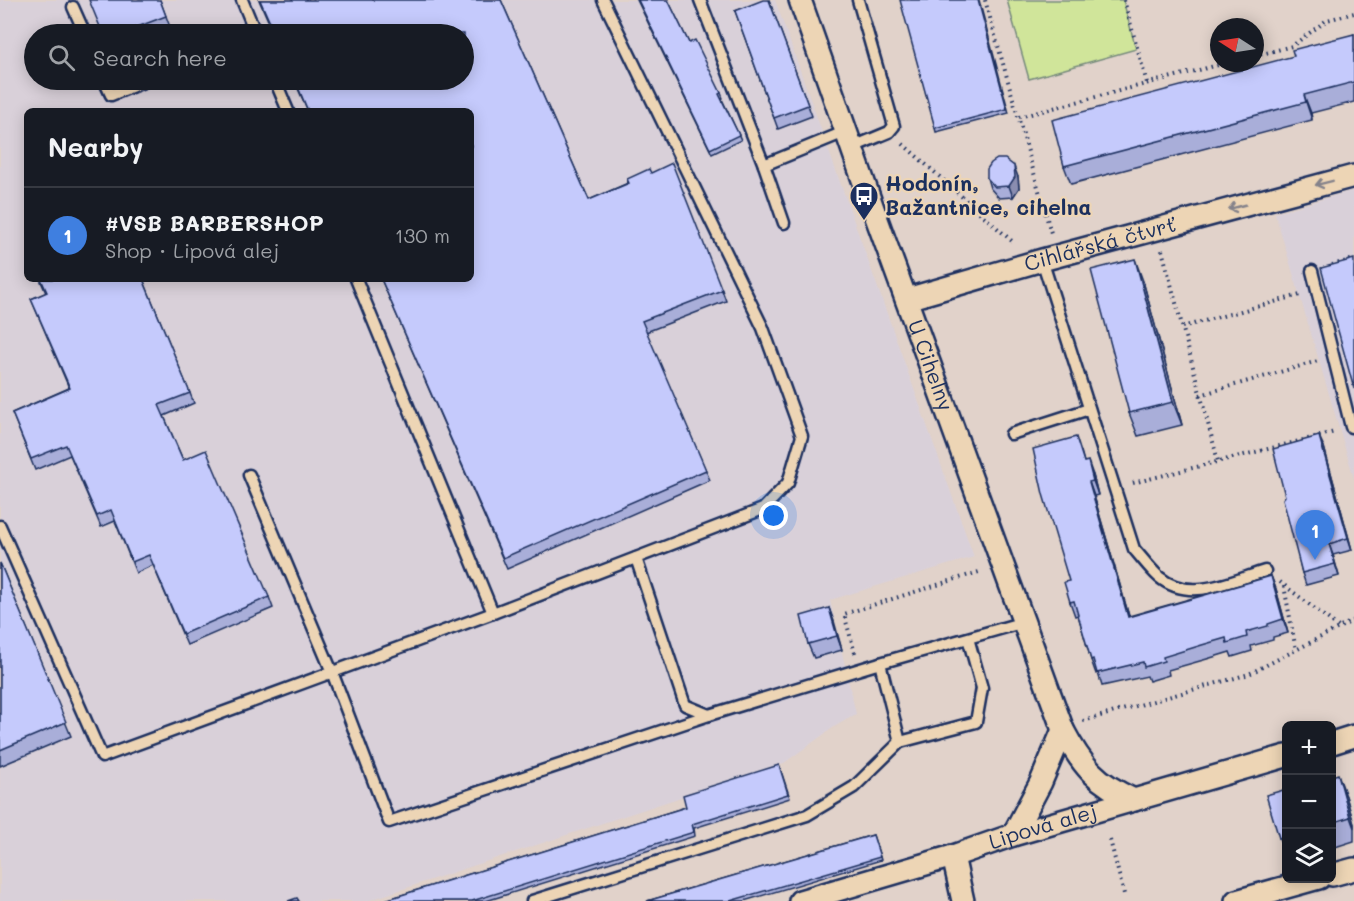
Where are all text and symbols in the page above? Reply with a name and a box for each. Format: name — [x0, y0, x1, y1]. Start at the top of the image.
north arrow — [1210, 18, 1264, 72]
search box — [24, 24, 474, 90]
icon: search — [45, 41, 78, 74]
text: Search here — [93, 43, 227, 72]
text: Nearby — [48, 130, 143, 164]
place label: Hodonín, Bažantnice, cihelna — [885, 169, 1092, 220]
one-way arrow — [1315, 178, 1334, 190]
bus stop icon: Hodonín, Bažantnice, cihelna — [848, 180, 880, 222]
one-way arrow — [1228, 202, 1247, 213]
text: #VSB BARBERSHOP — [105, 208, 324, 237]
street label: Cihlářská čtvrť — [1021, 209, 1179, 276]
text: 1 — [63, 222, 72, 248]
text: 130 m — [395, 222, 450, 248]
text: Shop · Lipová alej — [105, 237, 279, 263]
street label: U Cihelny — [903, 316, 961, 414]
your location — [759, 501, 788, 530]
pin: 1 — [1296, 510, 1334, 560]
map controls — [1282, 721, 1336, 883]
button: + — [1282, 721, 1336, 775]
button: − — [1282, 775, 1336, 829]
street label: Lipová alej — [985, 796, 1100, 855]
button: layers — [1282, 829, 1336, 883]

